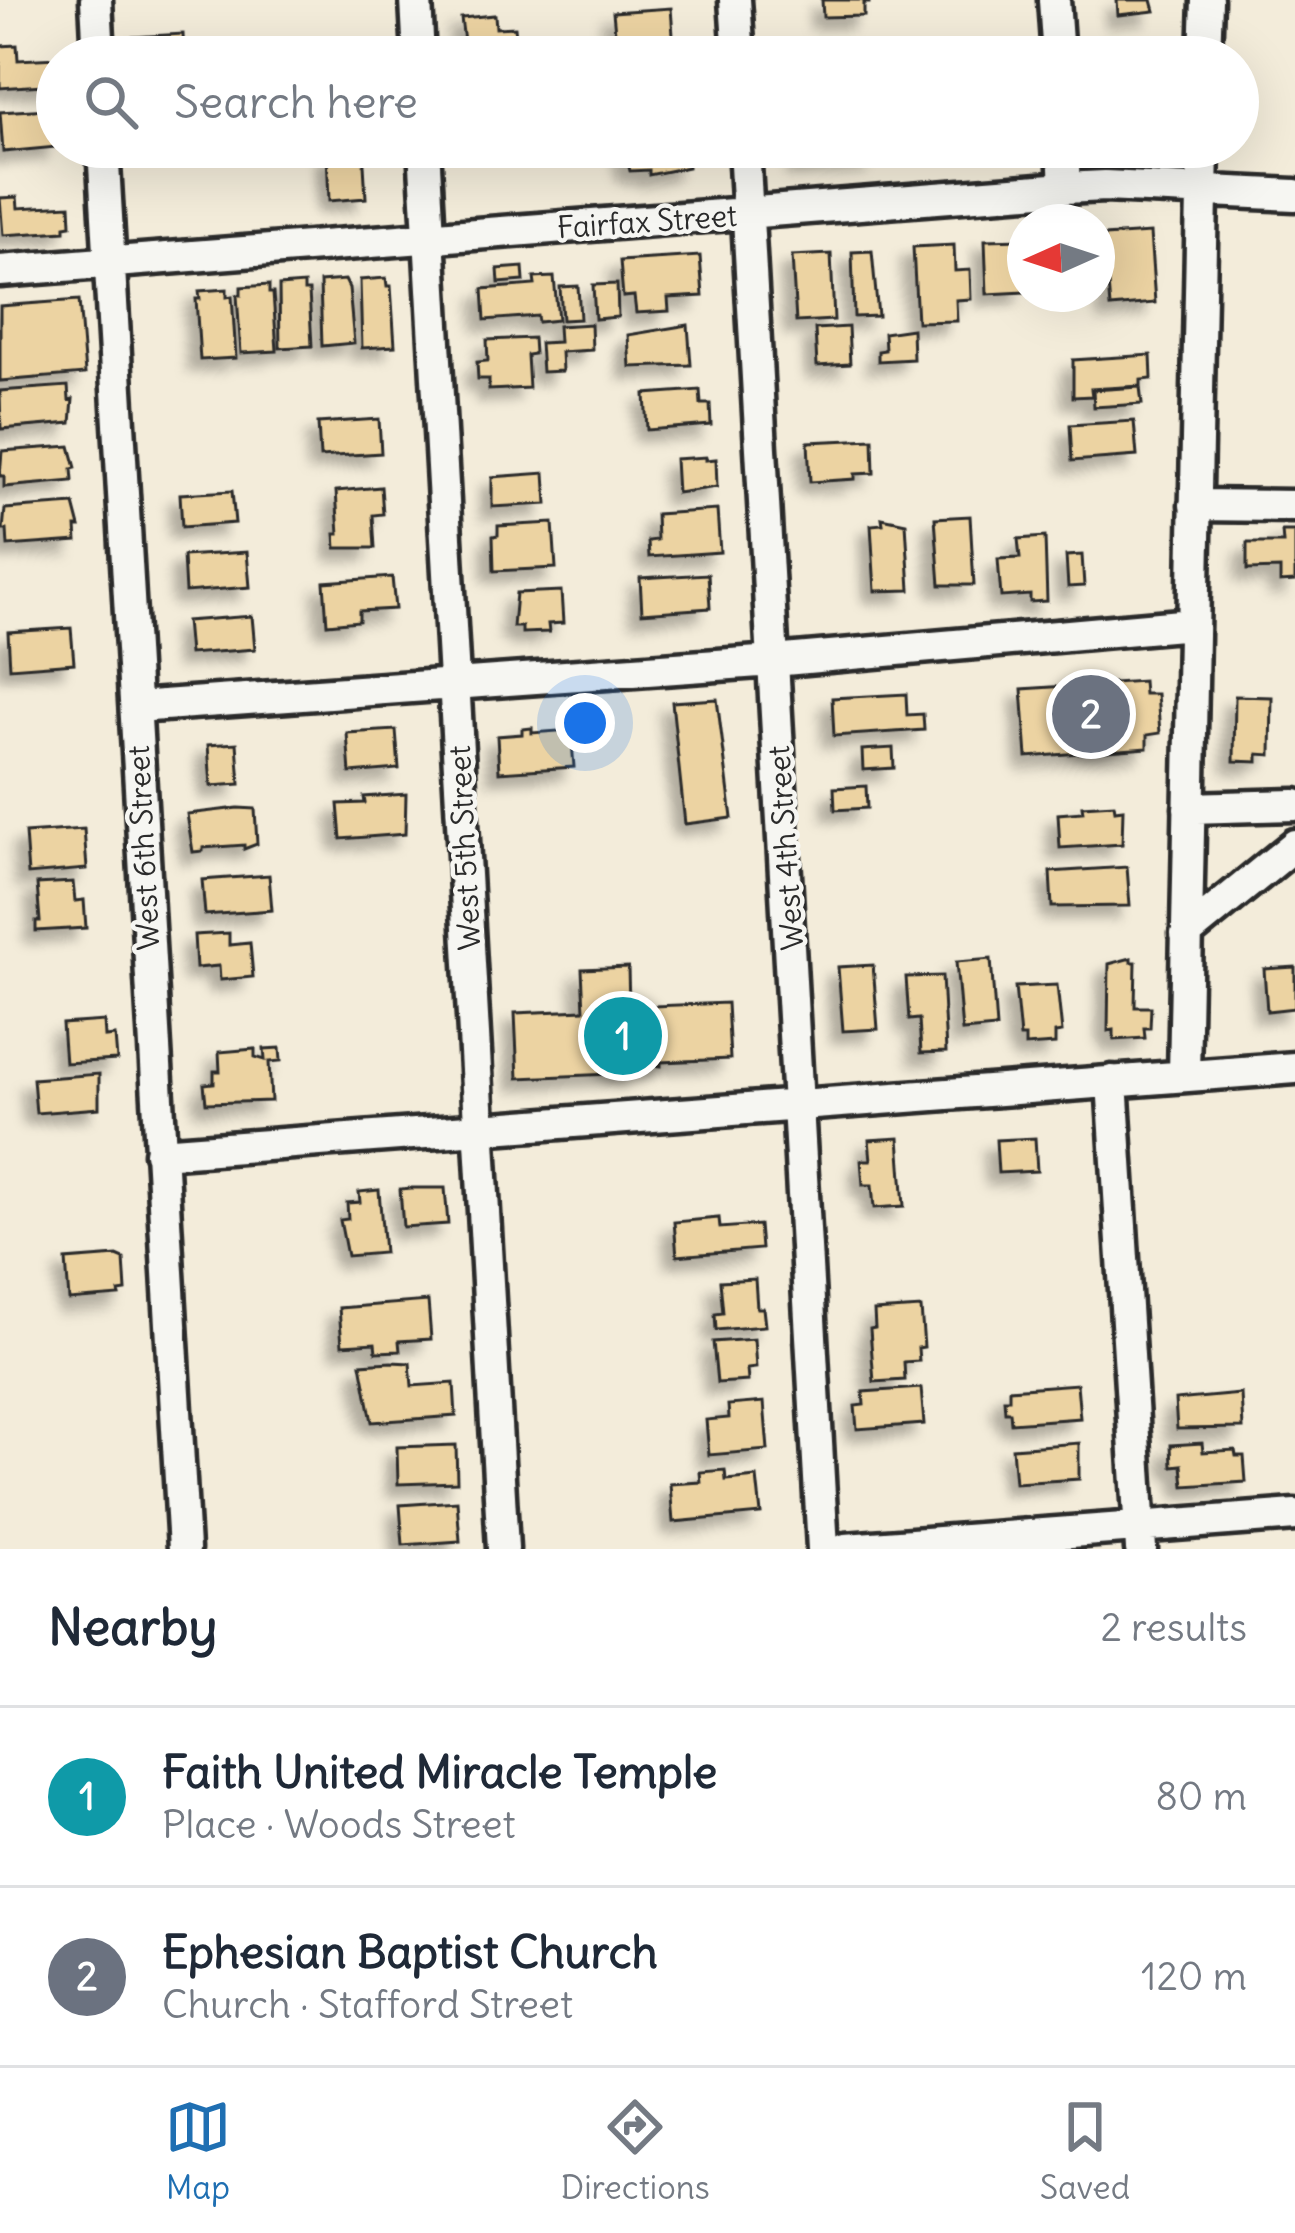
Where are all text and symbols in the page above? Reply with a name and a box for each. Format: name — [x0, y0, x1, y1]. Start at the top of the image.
search box — [36, 36, 1259, 168]
icon: search — [78, 69, 144, 135]
text: Search here — [174, 74, 418, 130]
street label: Fairfax Street — [556, 196, 738, 246]
north arrow — [1007, 204, 1115, 312]
pin: 2 — [1052, 669, 1130, 759]
your location — [555, 693, 615, 753]
street label: West 4th Street — [759, 744, 811, 952]
street label: West 6th Street — [119, 745, 167, 951]
street label: West 5th Street — [440, 745, 488, 951]
pin: 1 — [584, 991, 662, 1081]
text: Nearby — [48, 1595, 217, 1659]
text: 2 results — [1100, 1603, 1247, 1652]
text: Faith United Miracle Temple — [162, 1744, 717, 1800]
text: 1 — [79, 1772, 95, 1821]
text: 80 m — [1155, 1772, 1247, 1821]
text: Place · Woods Street — [162, 1800, 516, 1849]
text: Ephesian Baptist Church — [162, 1924, 658, 1980]
text: 2 — [76, 1952, 98, 2001]
text: 120 m — [1141, 1952, 1247, 2001]
text: Church · Stafford Street — [162, 1980, 573, 2029]
tab: Map — [165, 2094, 231, 2208]
tab: Directions — [561, 2094, 710, 2208]
tab: Saved — [1040, 2094, 1130, 2208]

